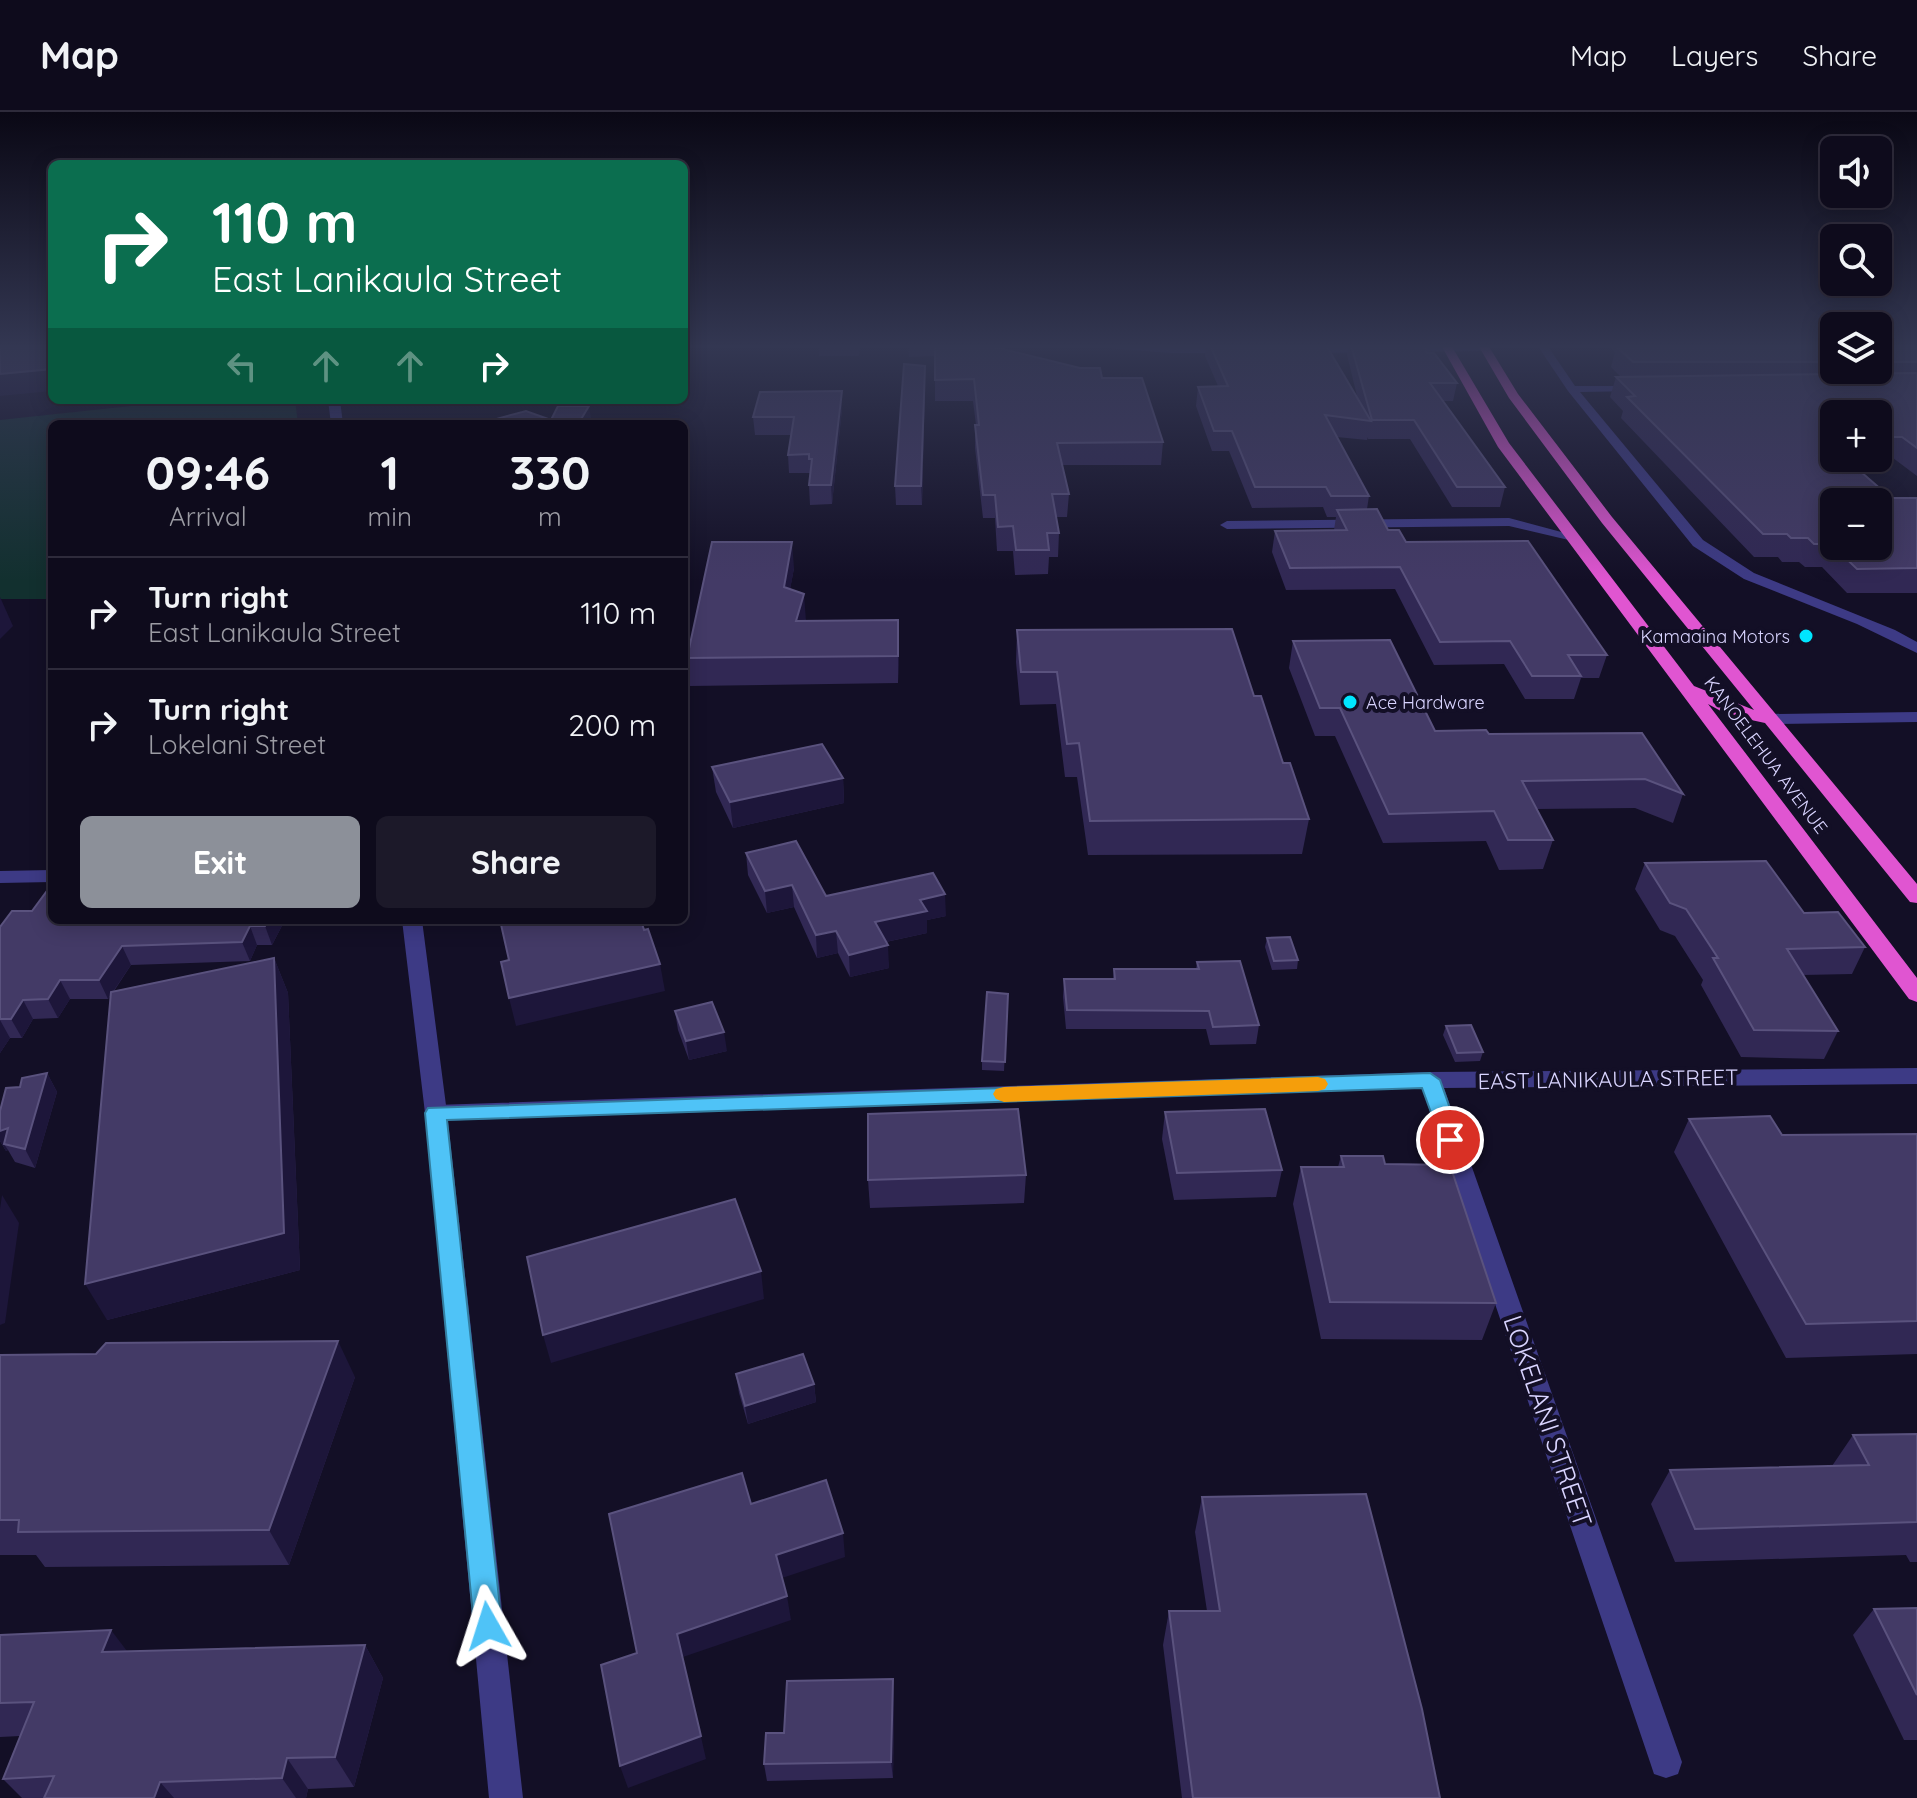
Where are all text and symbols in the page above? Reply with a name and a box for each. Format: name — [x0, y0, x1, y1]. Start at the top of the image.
text: Map — [40, 31, 119, 79]
text: Map — [1570, 38, 1627, 73]
text: Layers — [1671, 38, 1758, 73]
text: Share — [1802, 38, 1877, 73]
map controls — [1820, 136, 1892, 560]
button: sound — [1820, 136, 1892, 208]
text: 110 m — [212, 187, 357, 257]
icon: right — [80, 192, 184, 296]
button: search — [1820, 224, 1892, 296]
text: East Lanikaula Street — [212, 256, 562, 301]
button: layers — [1820, 312, 1892, 384]
icon: left — [220, 344, 264, 388]
icon: ahead — [304, 344, 348, 388]
icon: ahead — [388, 344, 432, 388]
icon: right — [472, 344, 516, 388]
button: + — [1820, 400, 1892, 472]
text: 09:46 — [146, 442, 270, 502]
text: 1 — [380, 442, 399, 502]
text: 330 — [509, 442, 590, 502]
button: − — [1820, 488, 1892, 560]
text: Arrival — [169, 500, 247, 533]
text: min — [368, 500, 412, 533]
text: m — [538, 500, 562, 533]
text: Turn right — [148, 578, 289, 616]
icon: right — [80, 591, 124, 635]
text: 110 m — [580, 594, 656, 632]
text: East Lanikaula Street — [148, 616, 401, 649]
place label: Kamaaina Motors — [1640, 625, 1790, 648]
marker: Kamaaina Motors — [1797, 627, 1815, 645]
street label: KANOELEHUA AVENUE — [1699, 672, 1833, 838]
text: Turn right — [148, 690, 289, 728]
place label: Ace Hardware — [1366, 691, 1485, 714]
marker: Ace Hardware — [1341, 693, 1359, 711]
icon: right — [80, 703, 124, 747]
text: 200 m — [568, 706, 656, 744]
text: Lokelani Street — [148, 728, 326, 761]
button: Exit — [80, 816, 360, 908]
button: Share — [376, 816, 656, 908]
street label: EAST LANIKAULA STREET — [1477, 1063, 1739, 1095]
pin — [1416, 1106, 1484, 1174]
icon: arrive — [1428, 1118, 1472, 1162]
street label: LOKELANI STREET — [1496, 1311, 1600, 1531]
position arrow — [446, 1584, 530, 1668]

